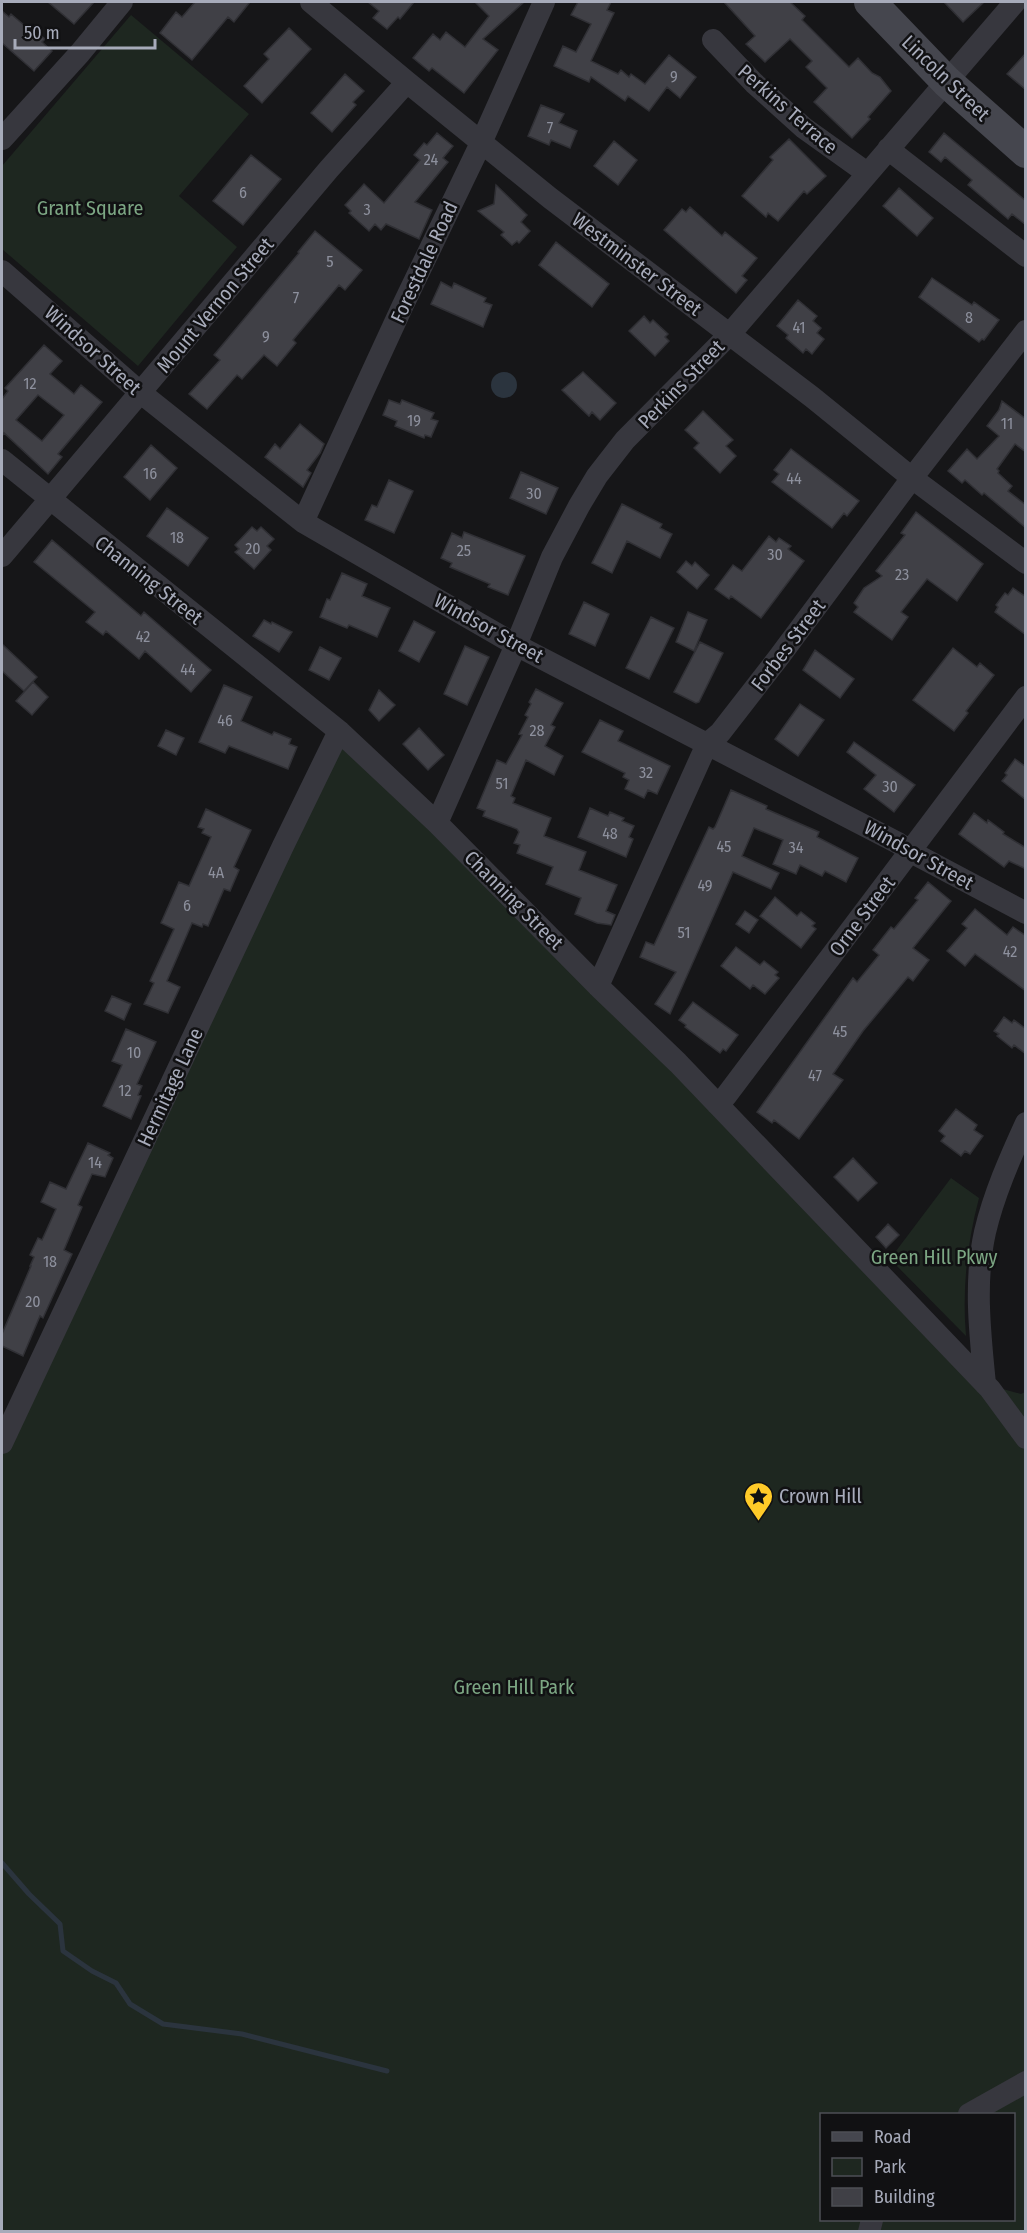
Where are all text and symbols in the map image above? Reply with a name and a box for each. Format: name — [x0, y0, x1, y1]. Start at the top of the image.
scale bar — [15, 12, 154, 50]
text: 50 m — [24, 22, 60, 44]
street label: Lincoln Street — [897, 30, 995, 126]
street label: Perkins Terrace — [733, 59, 843, 159]
house number: 9 — [670, 67, 678, 86]
house number: 7 — [547, 118, 554, 137]
house number: 24 — [424, 150, 438, 169]
house number: 6 — [239, 183, 247, 202]
park label: Grant Square — [37, 196, 143, 220]
street label: Forestdale Road — [385, 197, 463, 327]
house number: 3 — [363, 200, 371, 219]
street label: Westminster Street — [567, 207, 707, 321]
street label: Mount Vernon Street — [151, 232, 279, 377]
house number: 5 — [326, 252, 334, 271]
house number: 7 — [293, 288, 300, 307]
street label: Windsor Street — [40, 301, 146, 400]
house number: 8 — [965, 308, 973, 327]
house number: 41 — [792, 318, 806, 337]
house number: 9 — [262, 327, 270, 346]
street label: Perkins Street — [633, 334, 730, 433]
house number: 12 — [23, 374, 37, 393]
house number: 19 — [407, 411, 421, 430]
house number: 11 — [1001, 414, 1013, 433]
house number: 16 — [143, 464, 157, 483]
house number: 44 — [786, 469, 802, 488]
house number: 30 — [526, 484, 542, 503]
house number: 18 — [170, 528, 184, 547]
street label: Channing Street — [90, 530, 208, 630]
house number: 20 — [245, 539, 261, 558]
house number: 25 — [457, 541, 471, 560]
house number: 30 — [767, 545, 783, 564]
house number: 23 — [895, 565, 909, 584]
street label: Windsor Street — [430, 588, 548, 668]
street label: Forbes Street — [746, 594, 831, 696]
house number: 42 — [136, 627, 150, 646]
house number: 44 — [180, 660, 196, 679]
house number: 46 — [217, 711, 233, 730]
house number: 28 — [529, 721, 545, 740]
house number: 32 — [639, 763, 653, 782]
house number: 51 — [496, 774, 508, 793]
house number: 30 — [882, 777, 898, 796]
street label: Windsor Street — [860, 815, 978, 895]
house number: 48 — [602, 824, 618, 843]
house number: 45 — [717, 837, 731, 856]
house number: 34 — [789, 838, 804, 857]
street label: Channing Street — [459, 845, 569, 955]
house number: 4A — [208, 863, 225, 882]
street label: Orne Street — [824, 871, 900, 961]
house number: 49 — [697, 876, 713, 895]
house number: 6 — [183, 896, 191, 915]
house number: 51 — [678, 923, 690, 942]
house number: 42 — [1003, 942, 1017, 961]
house number: 45 — [833, 1022, 847, 1041]
street label: Hermitage Lane — [132, 1024, 208, 1150]
house number: 10 — [127, 1043, 141, 1062]
house number: 47 — [808, 1066, 822, 1085]
house number: 12 — [118, 1081, 132, 1100]
house number: 14 — [88, 1153, 102, 1172]
park label: Green Hill Pkwy — [871, 1245, 997, 1269]
house number: 18 — [43, 1252, 57, 1271]
house number: 20 — [25, 1292, 41, 1311]
place icon: Crown Hill — [742, 1480, 774, 1522]
place label: Crown Hill — [779, 1484, 862, 1508]
park label: Green Hill Park — [454, 1675, 575, 1699]
legend — [820, 2113, 1015, 2221]
text: Road — [874, 2126, 911, 2148]
text: Park — [874, 2156, 907, 2178]
text: Building — [874, 2186, 935, 2208]

